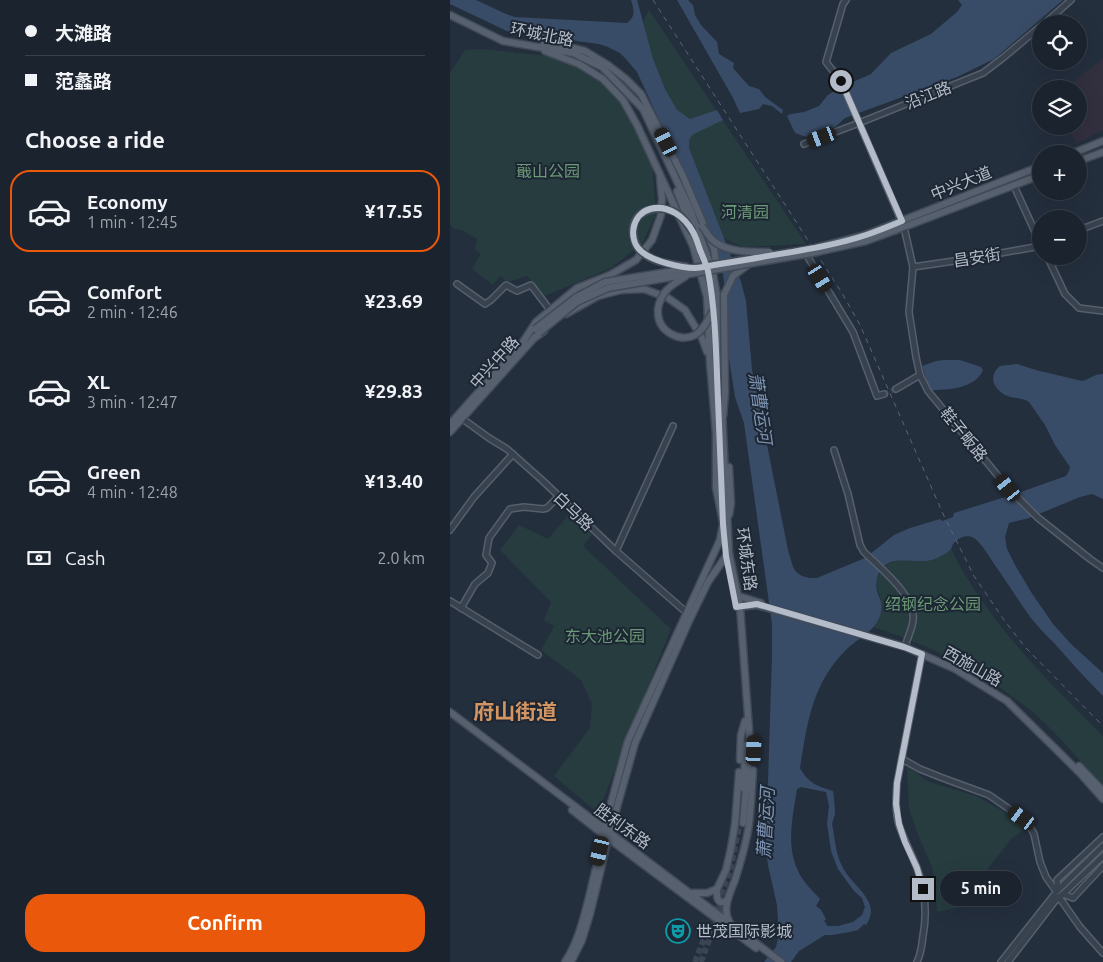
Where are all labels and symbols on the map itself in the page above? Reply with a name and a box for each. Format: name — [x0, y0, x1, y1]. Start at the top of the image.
street label: 环城北路 — [509, 19, 575, 49]
route start — [830, 70, 852, 92]
street label: 沿江路 — [902, 78, 954, 112]
car — [652, 125, 679, 159]
car — [805, 125, 838, 149]
park label: 蕺山公园 — [516, 162, 580, 180]
street label: 中兴大道 — [928, 163, 994, 203]
park label: 河清园 — [721, 203, 769, 221]
street label: 昌安街 — [952, 244, 1002, 270]
car — [805, 261, 834, 295]
street label: 中兴中路 — [466, 332, 522, 392]
water label: 萧曹运河 — [746, 371, 776, 448]
street label: 鞋子畈路 — [937, 403, 991, 465]
car — [992, 472, 1023, 504]
street label: 白马路 — [550, 488, 598, 534]
street label: 环城东路 — [734, 526, 760, 592]
park label: 绍钢纪念公园 — [885, 595, 981, 613]
park label: 东大池公园 — [565, 627, 645, 645]
street label: 西施山路 — [941, 643, 1005, 689]
district label: 府山街道 — [473, 699, 557, 723]
car — [745, 735, 762, 765]
water label: 萧曹运河 — [753, 784, 777, 859]
street label: 胜利东路 — [592, 800, 654, 852]
car — [1005, 803, 1038, 833]
car — [589, 835, 610, 867]
callout: 5 min — [940, 872, 1023, 906]
route end — [912, 878, 934, 900]
theatre icon: 世茂国际影城 — [665, 918, 691, 944]
place label: 世茂国际影城 — [696, 922, 792, 940]

